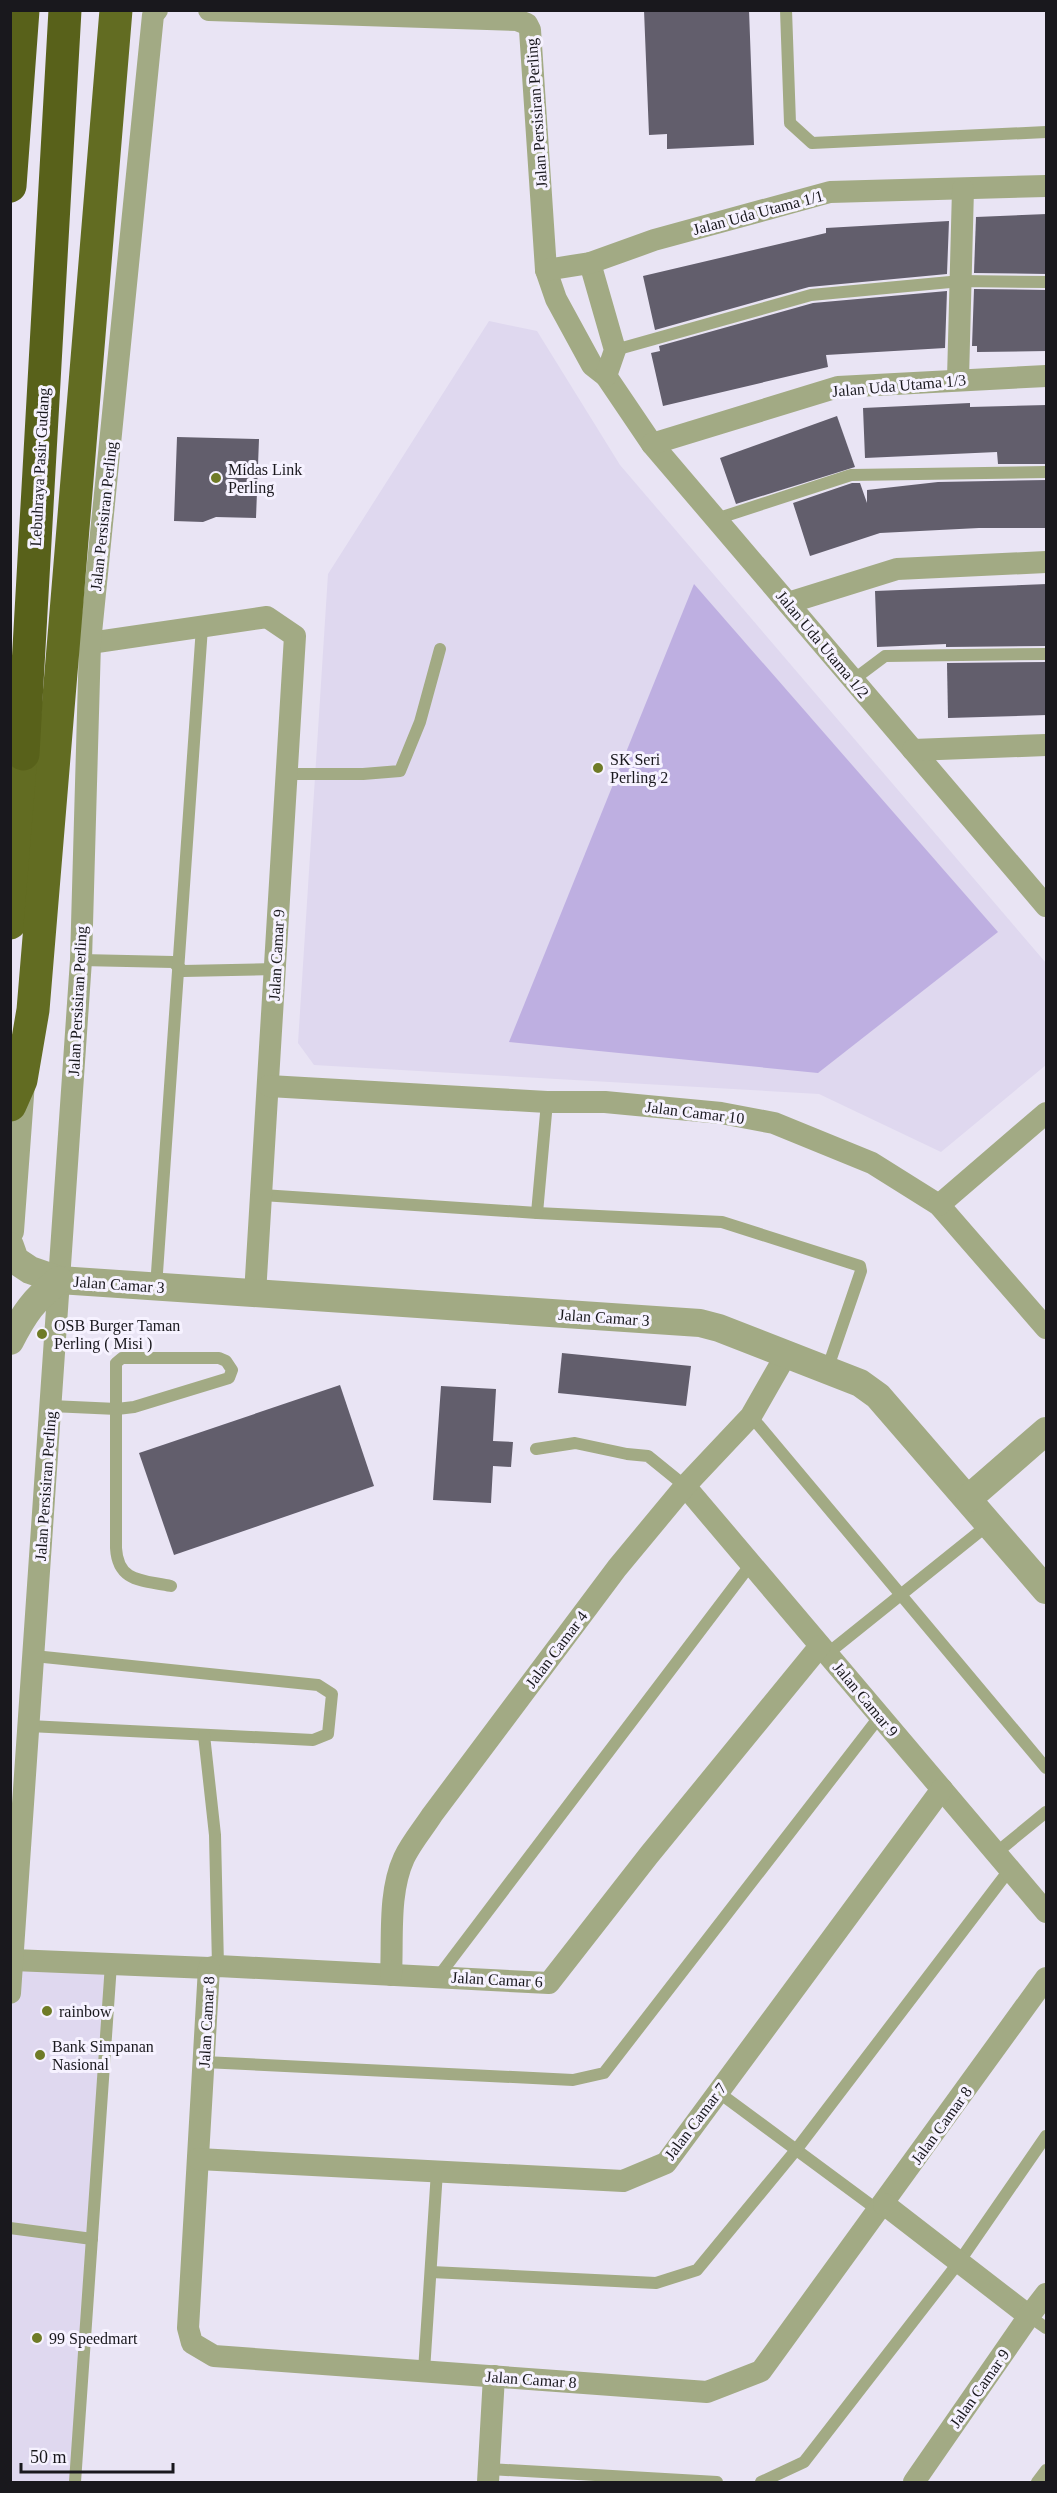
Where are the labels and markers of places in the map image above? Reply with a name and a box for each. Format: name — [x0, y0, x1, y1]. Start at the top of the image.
place label: Midas Link Perling — [228, 461, 302, 497]
marker: Midas Link Perling — [209, 471, 223, 485]
place label: SK Seri Perling 2 — [610, 751, 668, 787]
marker: SK Seri Perling 2 — [591, 761, 605, 775]
place label: OSB Burger Taman Perling ( Misi ) — [54, 1317, 180, 1353]
marker: OSB Burger Taman Perling ( Misi ) — [35, 1327, 49, 1341]
place label: rainbow — [59, 2003, 112, 2020]
marker: rainbow — [40, 2004, 54, 2018]
place label: Bank Simpanan Nasional — [52, 2038, 154, 2073]
marker: Bank Simpanan Nasional — [33, 2048, 47, 2062]
place label: 99 Speedmart — [49, 2330, 138, 2348]
marker: 99 Speedmart — [30, 2331, 44, 2345]

